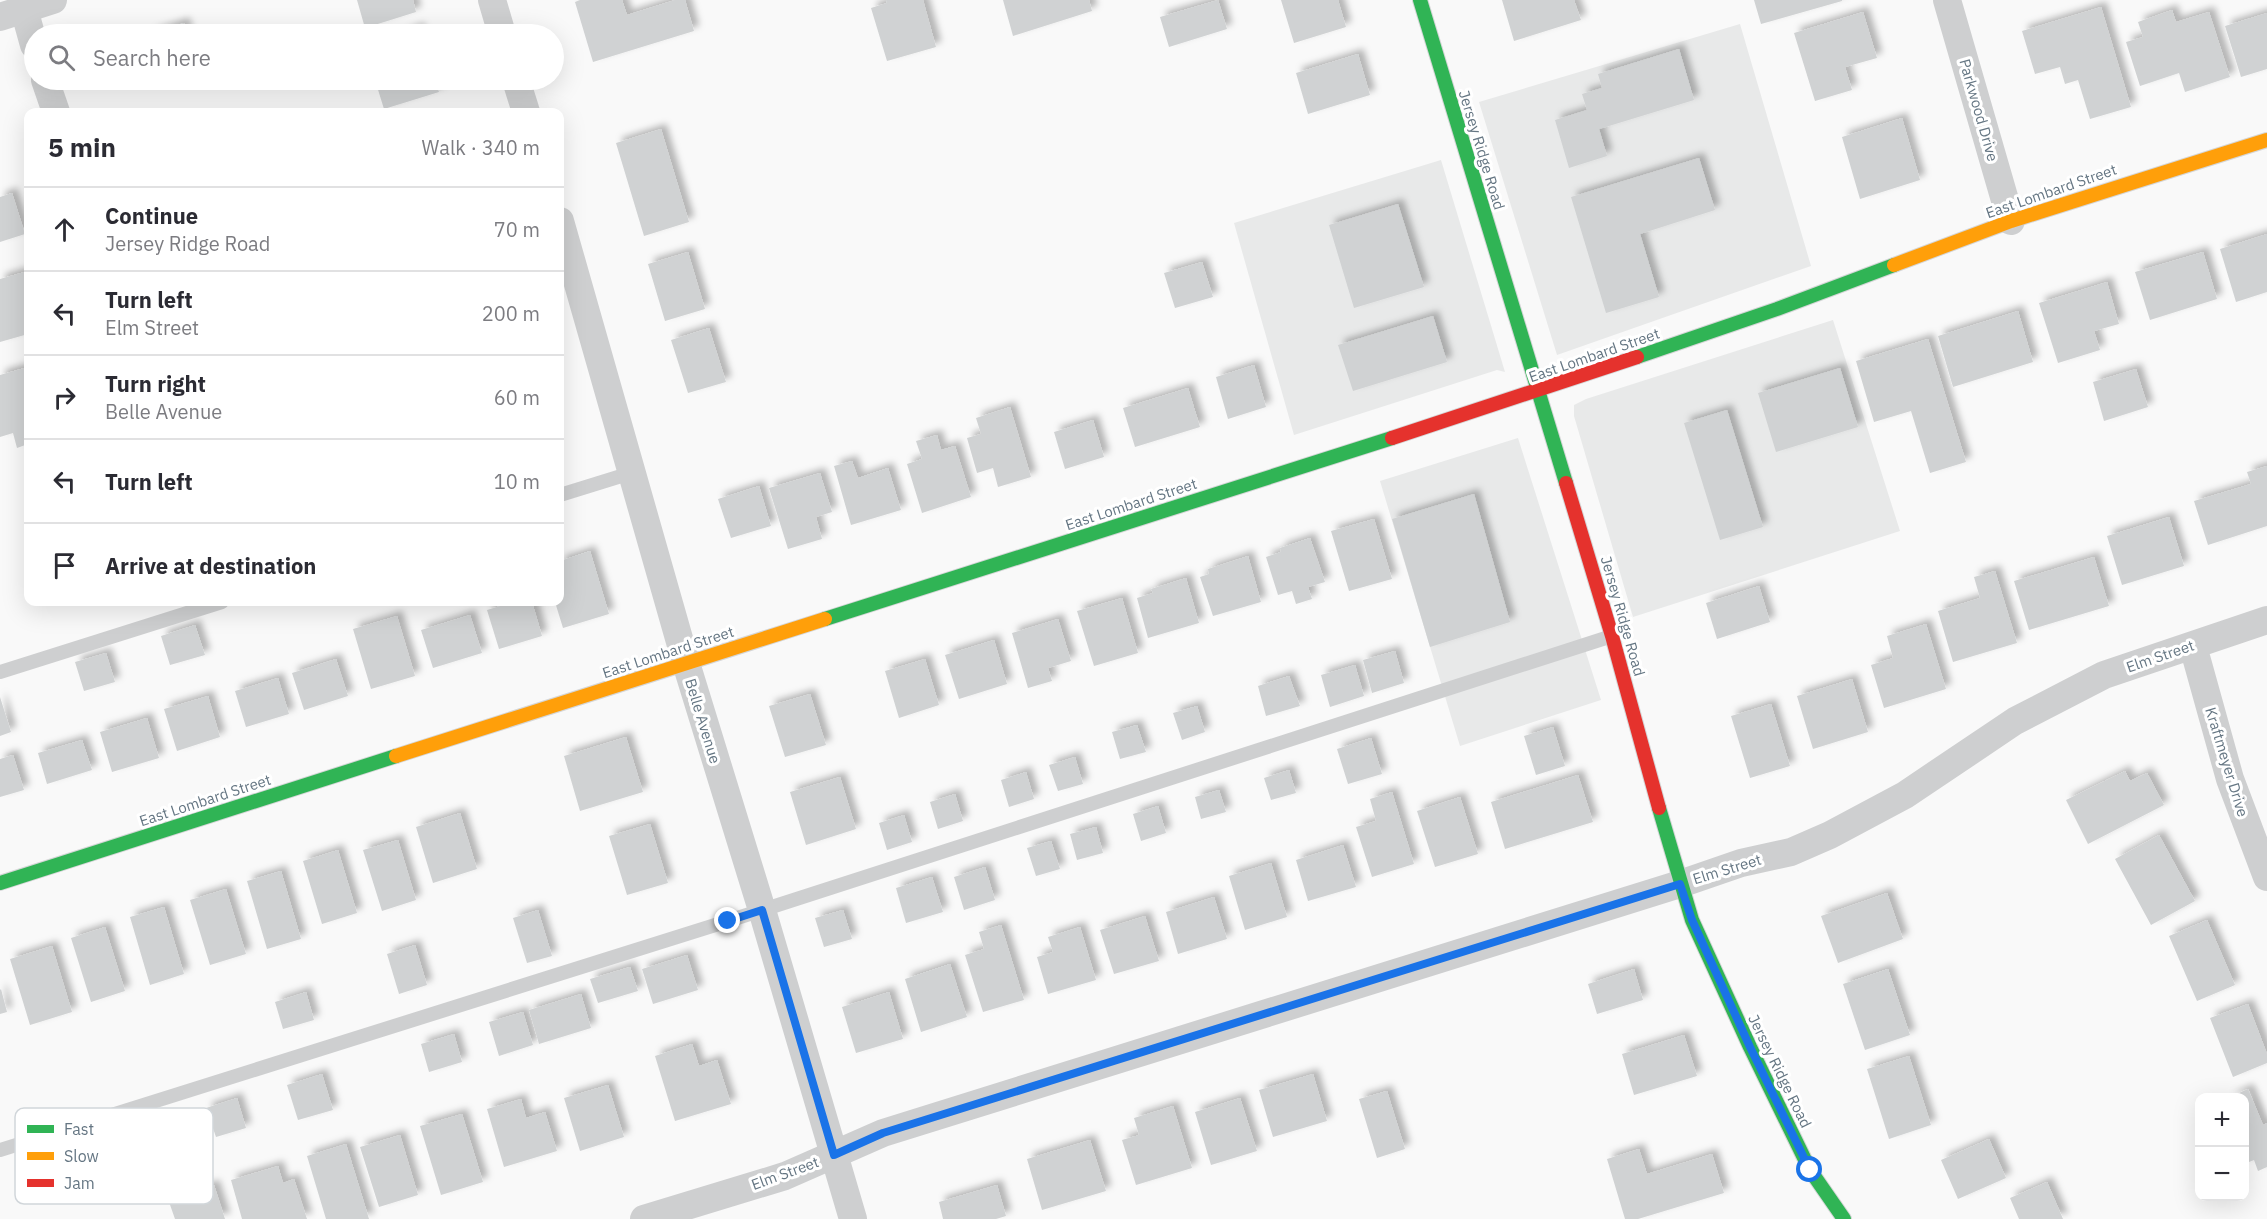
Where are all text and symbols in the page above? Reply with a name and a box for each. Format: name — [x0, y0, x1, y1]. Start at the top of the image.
search box — [24, 24, 564, 90]
icon: search — [45, 41, 78, 74]
text: Search here — [93, 43, 211, 72]
street label: Parkwood Drive — [1955, 57, 2003, 163]
street label: Jersey Ridge Road — [1455, 88, 1509, 212]
text: 5 min — [48, 130, 116, 164]
text: Walk · 340 m — [422, 134, 540, 161]
street label: East Lombard Street — [1983, 160, 2119, 222]
text: Continue — [105, 201, 198, 230]
icon: ahead — [48, 213, 81, 246]
text: 70 m — [494, 216, 540, 243]
text: Jersey Ridge Road — [105, 230, 270, 257]
text: Turn left — [105, 285, 193, 314]
icon: left — [48, 297, 81, 330]
text: 200 m — [482, 300, 540, 327]
text: Elm Street — [105, 314, 199, 341]
street label: East Lombard Street — [1526, 324, 1662, 386]
text: Turn right — [105, 369, 206, 398]
icon: right — [48, 381, 81, 414]
text: 60 m — [494, 384, 540, 411]
text: Belle Avenue — [105, 398, 222, 425]
icon: left — [48, 465, 81, 498]
text: Turn left — [105, 467, 193, 496]
text: 10 m — [494, 468, 540, 495]
street label: East Lombard Street — [1063, 474, 1199, 534]
icon: arrive — [48, 549, 81, 582]
text: Arrive at destination — [105, 551, 316, 580]
street label: Jersey Ridge Road — [1597, 554, 1649, 678]
street label: East Lombard Street — [600, 622, 736, 682]
street label: Elm Street — [2124, 636, 2196, 676]
street label: Belle Avenue — [681, 676, 725, 766]
street label: Kraftmeyer Drive — [2201, 705, 2253, 819]
street label: East Lombard Street — [137, 770, 273, 830]
street label: Elm Street — [1690, 850, 1764, 888]
route end — [714, 907, 740, 933]
street label: Jersey Ridge Road — [1744, 1011, 1816, 1131]
map controls — [2195, 1093, 2249, 1201]
button: + — [2195, 1093, 2249, 1147]
legend — [15, 1108, 213, 1204]
text: Fast — [64, 1119, 94, 1139]
text: Slow — [64, 1146, 99, 1166]
button: − — [2195, 1147, 2249, 1201]
street label: Elm Street — [749, 1152, 821, 1194]
route start — [1796, 1156, 1822, 1182]
text: Jam — [64, 1173, 95, 1193]

